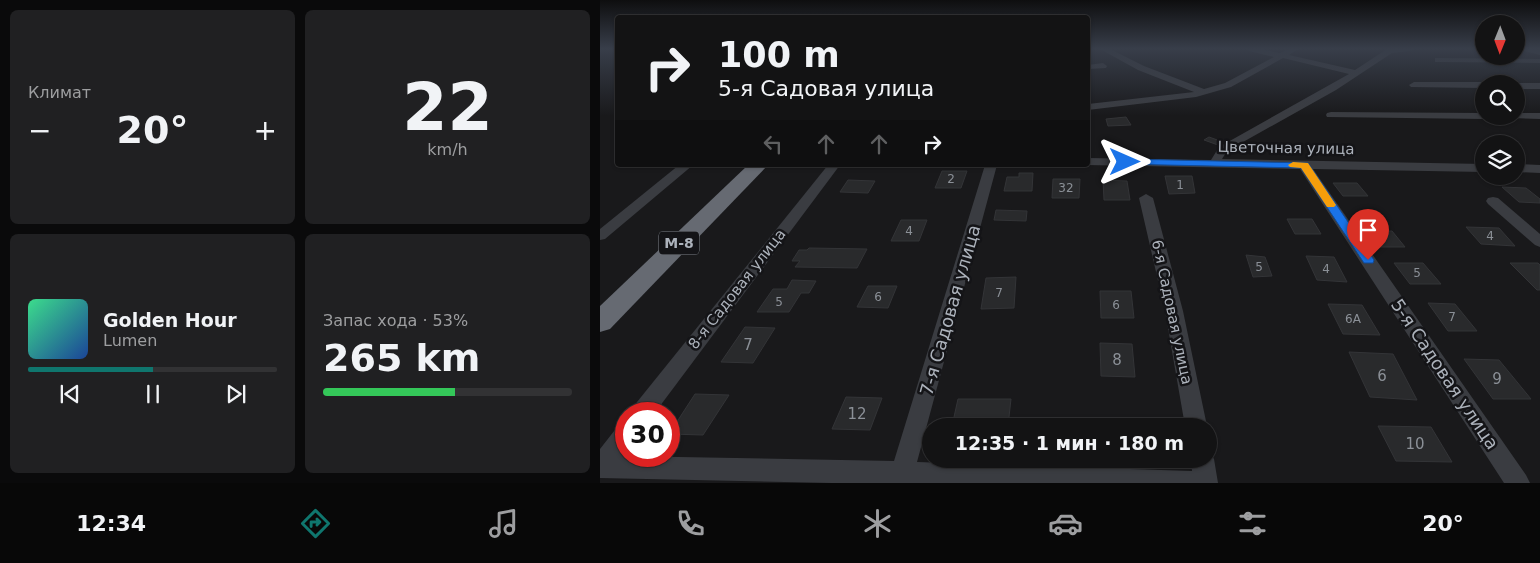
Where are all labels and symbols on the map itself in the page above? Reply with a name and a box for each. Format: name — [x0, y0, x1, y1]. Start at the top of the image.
north arrow — [1475, 15, 1525, 65]
position arrow — [1098, 135, 1150, 187]
street label: Цветочная улица — [1217, 138, 1355, 158]
house number: 2 — [947, 172, 955, 186]
house number: 1 — [1176, 178, 1184, 192]
house number: 32 — [1058, 181, 1074, 195]
pin — [1347, 209, 1389, 260]
street label: 7-я Садовая улица — [916, 222, 984, 398]
house number: 4 — [905, 224, 913, 238]
street label: 8-я Садовая улица — [685, 225, 789, 353]
house number: 4 — [1486, 229, 1494, 243]
road number: М-8 — [659, 232, 699, 254]
street label: 6-я Садовая улица — [1148, 238, 1196, 386]
house number: 5 — [1255, 260, 1263, 274]
house number: 4 — [1322, 262, 1330, 276]
house number: 5 — [1413, 266, 1421, 280]
house number: 7 — [995, 286, 1003, 300]
house number: 6 — [874, 290, 882, 304]
house number: 5 — [775, 295, 783, 309]
street label: 5-я Садовая улица — [1387, 295, 1503, 453]
house number: 6 — [1112, 298, 1120, 312]
house number: 7 — [1448, 310, 1456, 324]
house number: 6А — [1345, 312, 1362, 326]
house number: 7 — [743, 336, 753, 354]
house number: 8 — [1112, 351, 1122, 369]
house number: 6 — [1377, 367, 1387, 385]
house number: 9 — [1492, 370, 1502, 388]
speed limit sign: 30 — [615, 402, 680, 467]
house number: 12 — [847, 405, 867, 423]
house number: 10 — [1405, 435, 1425, 453]

